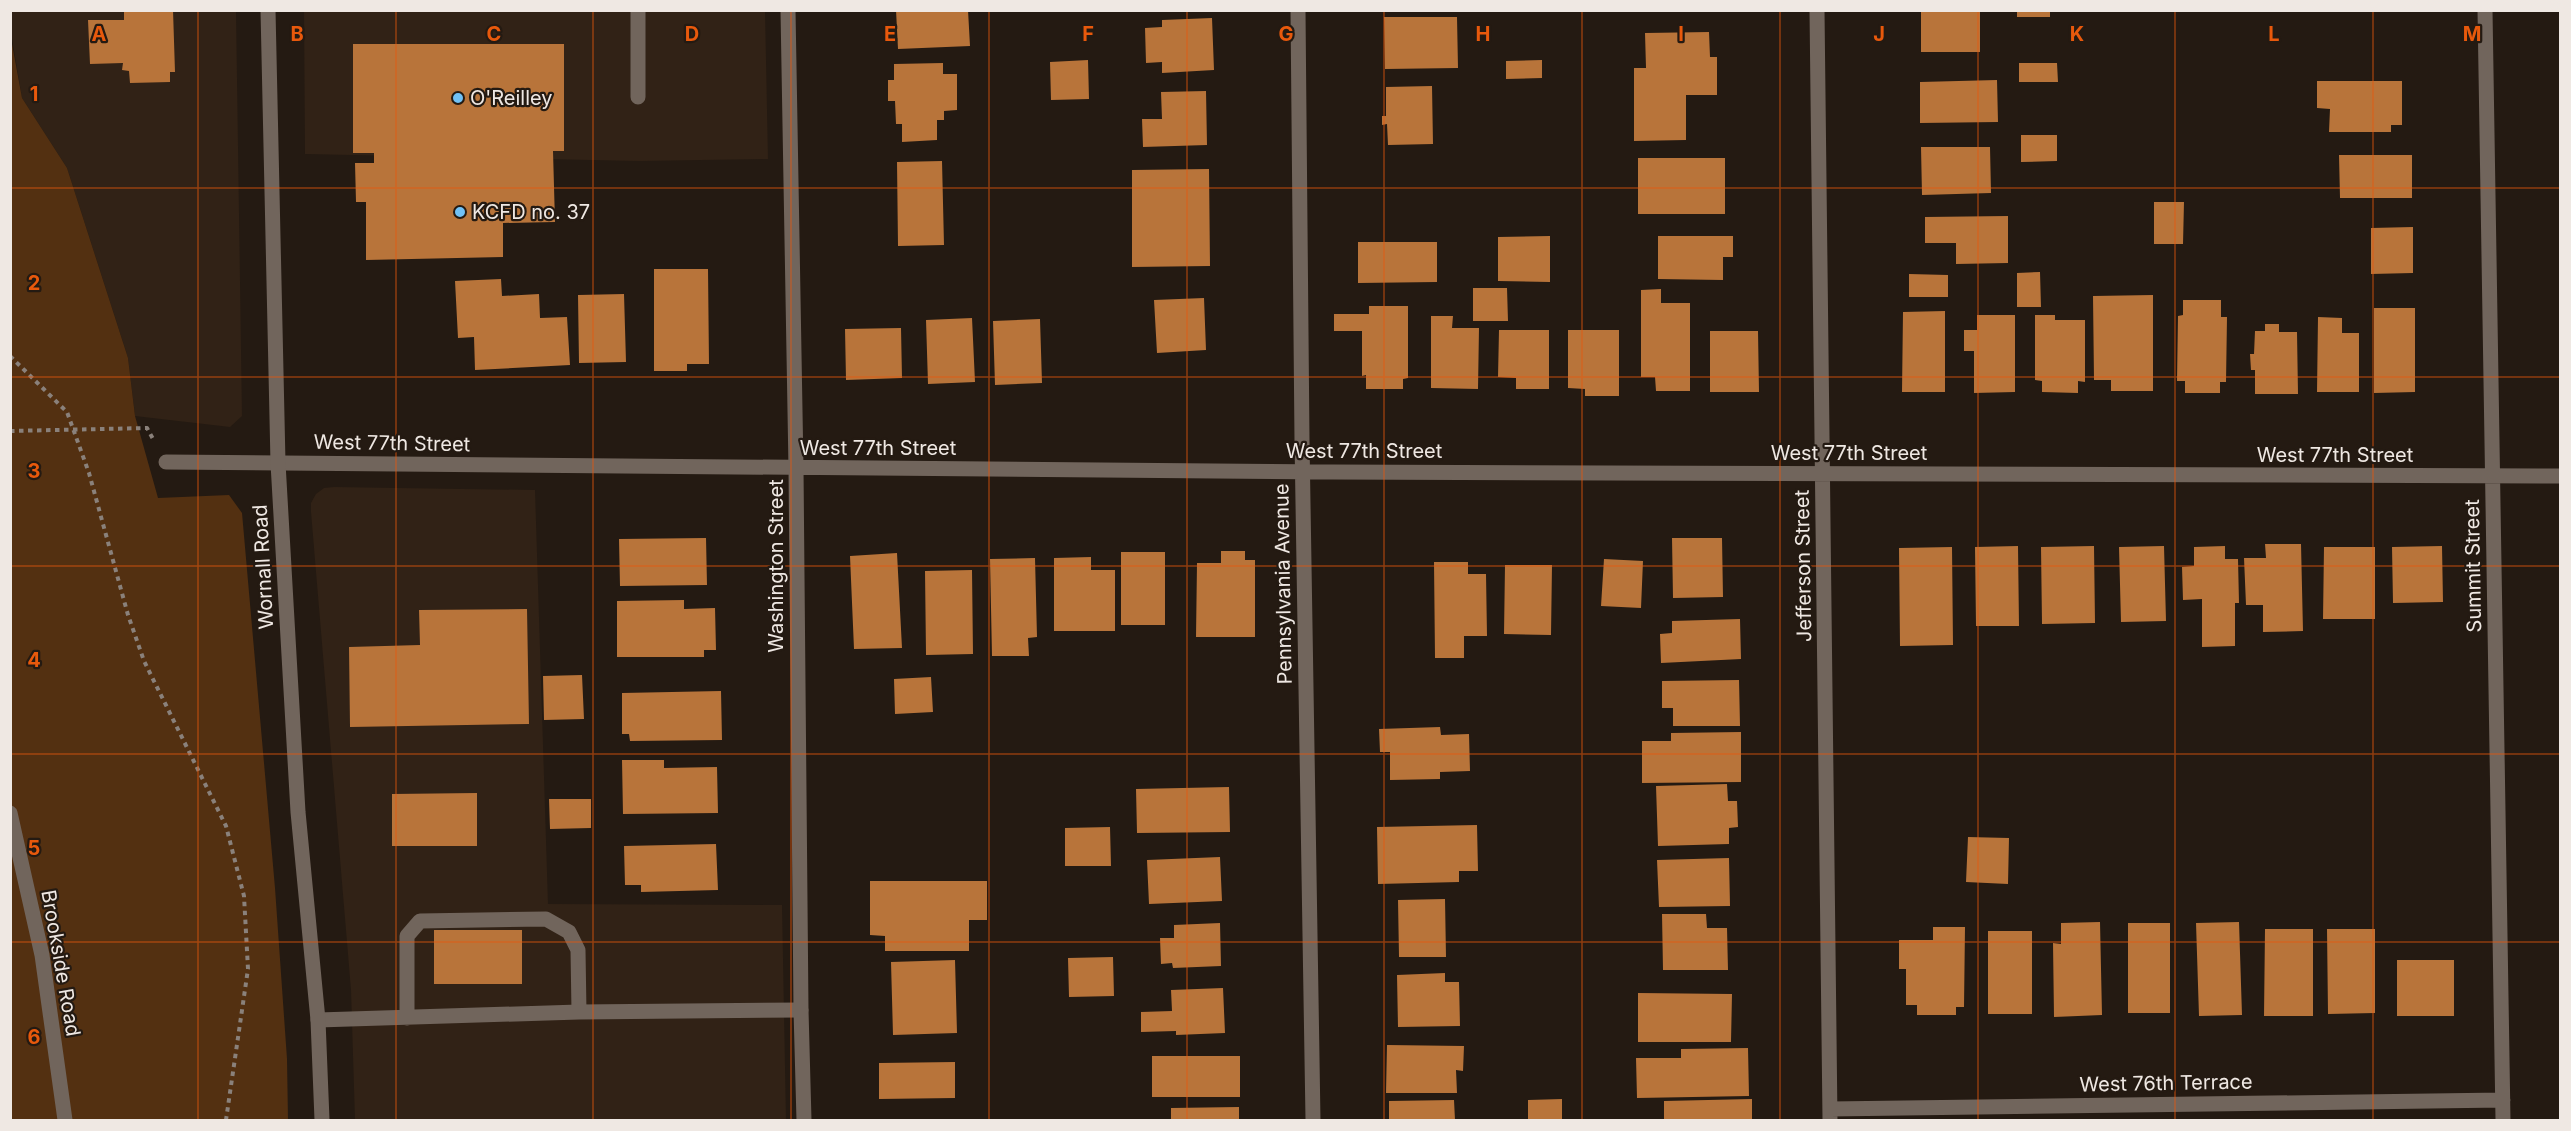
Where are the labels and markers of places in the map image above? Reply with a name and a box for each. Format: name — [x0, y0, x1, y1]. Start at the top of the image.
place label: O'Reilley — [470, 86, 553, 110]
marker: O'Reilley — [451, 91, 465, 105]
place label: KCFD no. 37 — [472, 200, 590, 224]
marker: KCFD no. 37 — [453, 205, 467, 219]

